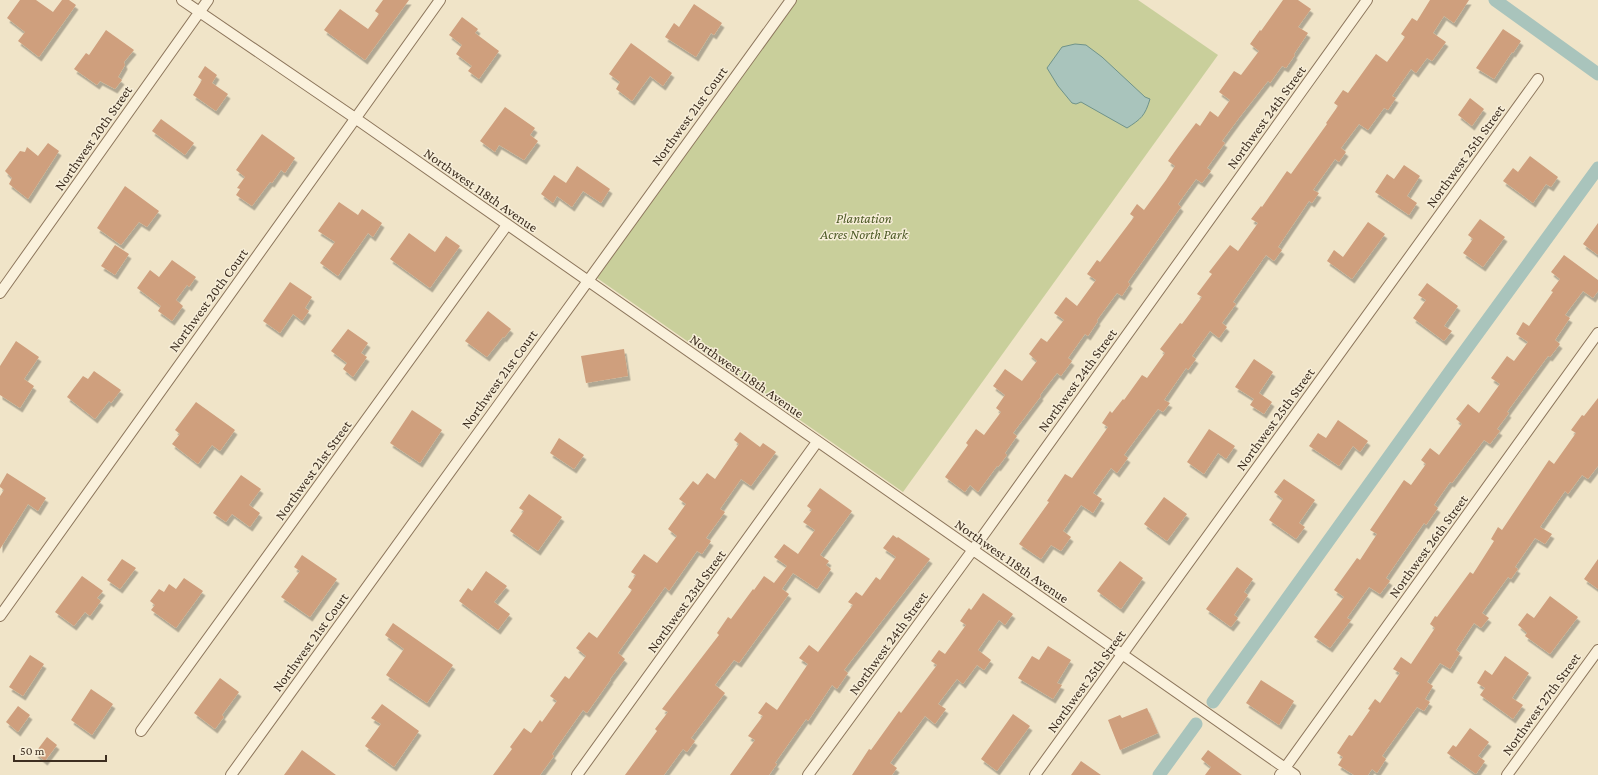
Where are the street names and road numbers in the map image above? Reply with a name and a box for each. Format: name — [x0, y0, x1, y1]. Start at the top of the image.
street label: Northwest 24th Street — [1223, 62, 1309, 172]
street label: Northwest 21st Court — [648, 63, 731, 169]
street label: Northwest 20th Street — [51, 82, 135, 194]
street label: Northwest 25th Street — [1422, 101, 1508, 210]
street label: Northwest 118th Avenue — [421, 145, 541, 235]
street label: Northwest 20th Court — [165, 245, 251, 355]
street label: Northwest 24th Street — [1034, 325, 1120, 435]
street label: Northwest 21st Court — [458, 326, 541, 432]
street label: Northwest 118th Avenue — [687, 331, 807, 421]
street label: Northwest 25th Street — [1232, 364, 1318, 473]
street label: Northwest 21st Street — [272, 417, 355, 523]
street label: Northwest 26th Street — [1385, 491, 1471, 601]
street label: Northwest 118th Avenue — [952, 516, 1072, 606]
street label: Northwest 23rd Street — [643, 546, 729, 655]
street label: Northwest 24th Street — [845, 588, 931, 698]
street label: Northwest 21st Court — [269, 589, 352, 695]
street label: Northwest 25th Street — [1043, 626, 1129, 735]
street label: Northwest 27th Street — [1498, 649, 1584, 758]

